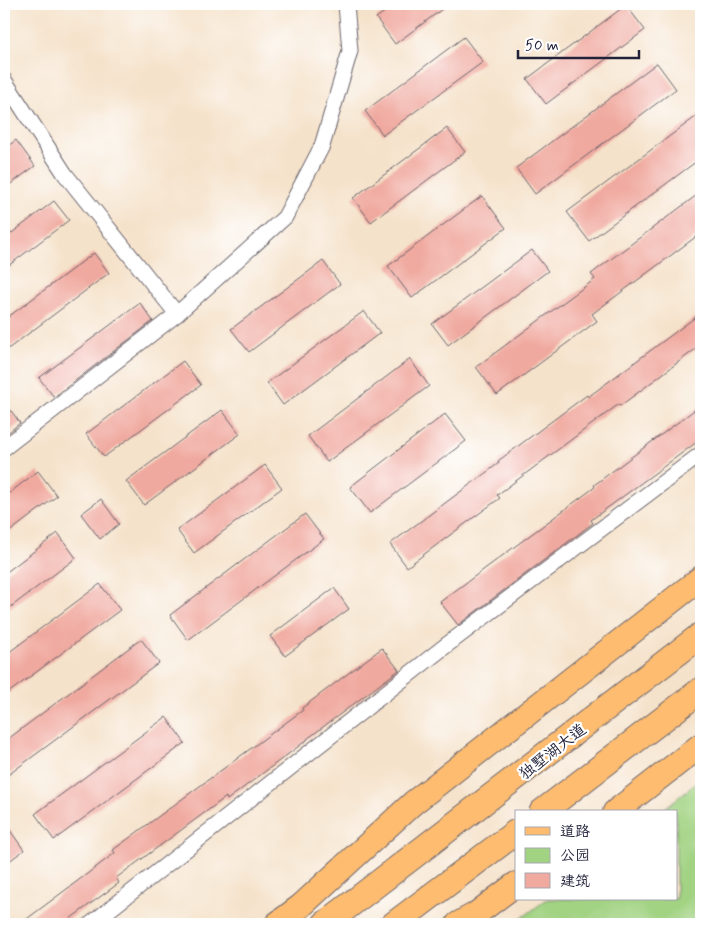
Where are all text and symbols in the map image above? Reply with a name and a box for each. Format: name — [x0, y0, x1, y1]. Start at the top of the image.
scale bar — [518, 28, 639, 60]
text: 50 m — [525, 36, 559, 56]
street label: 独墅湖大道 — [515, 719, 591, 785]
legend — [515, 810, 678, 900]
text: 道路 — [560, 822, 590, 842]
text: 公园 — [560, 846, 590, 866]
text: 建筑 — [560, 872, 590, 892]

